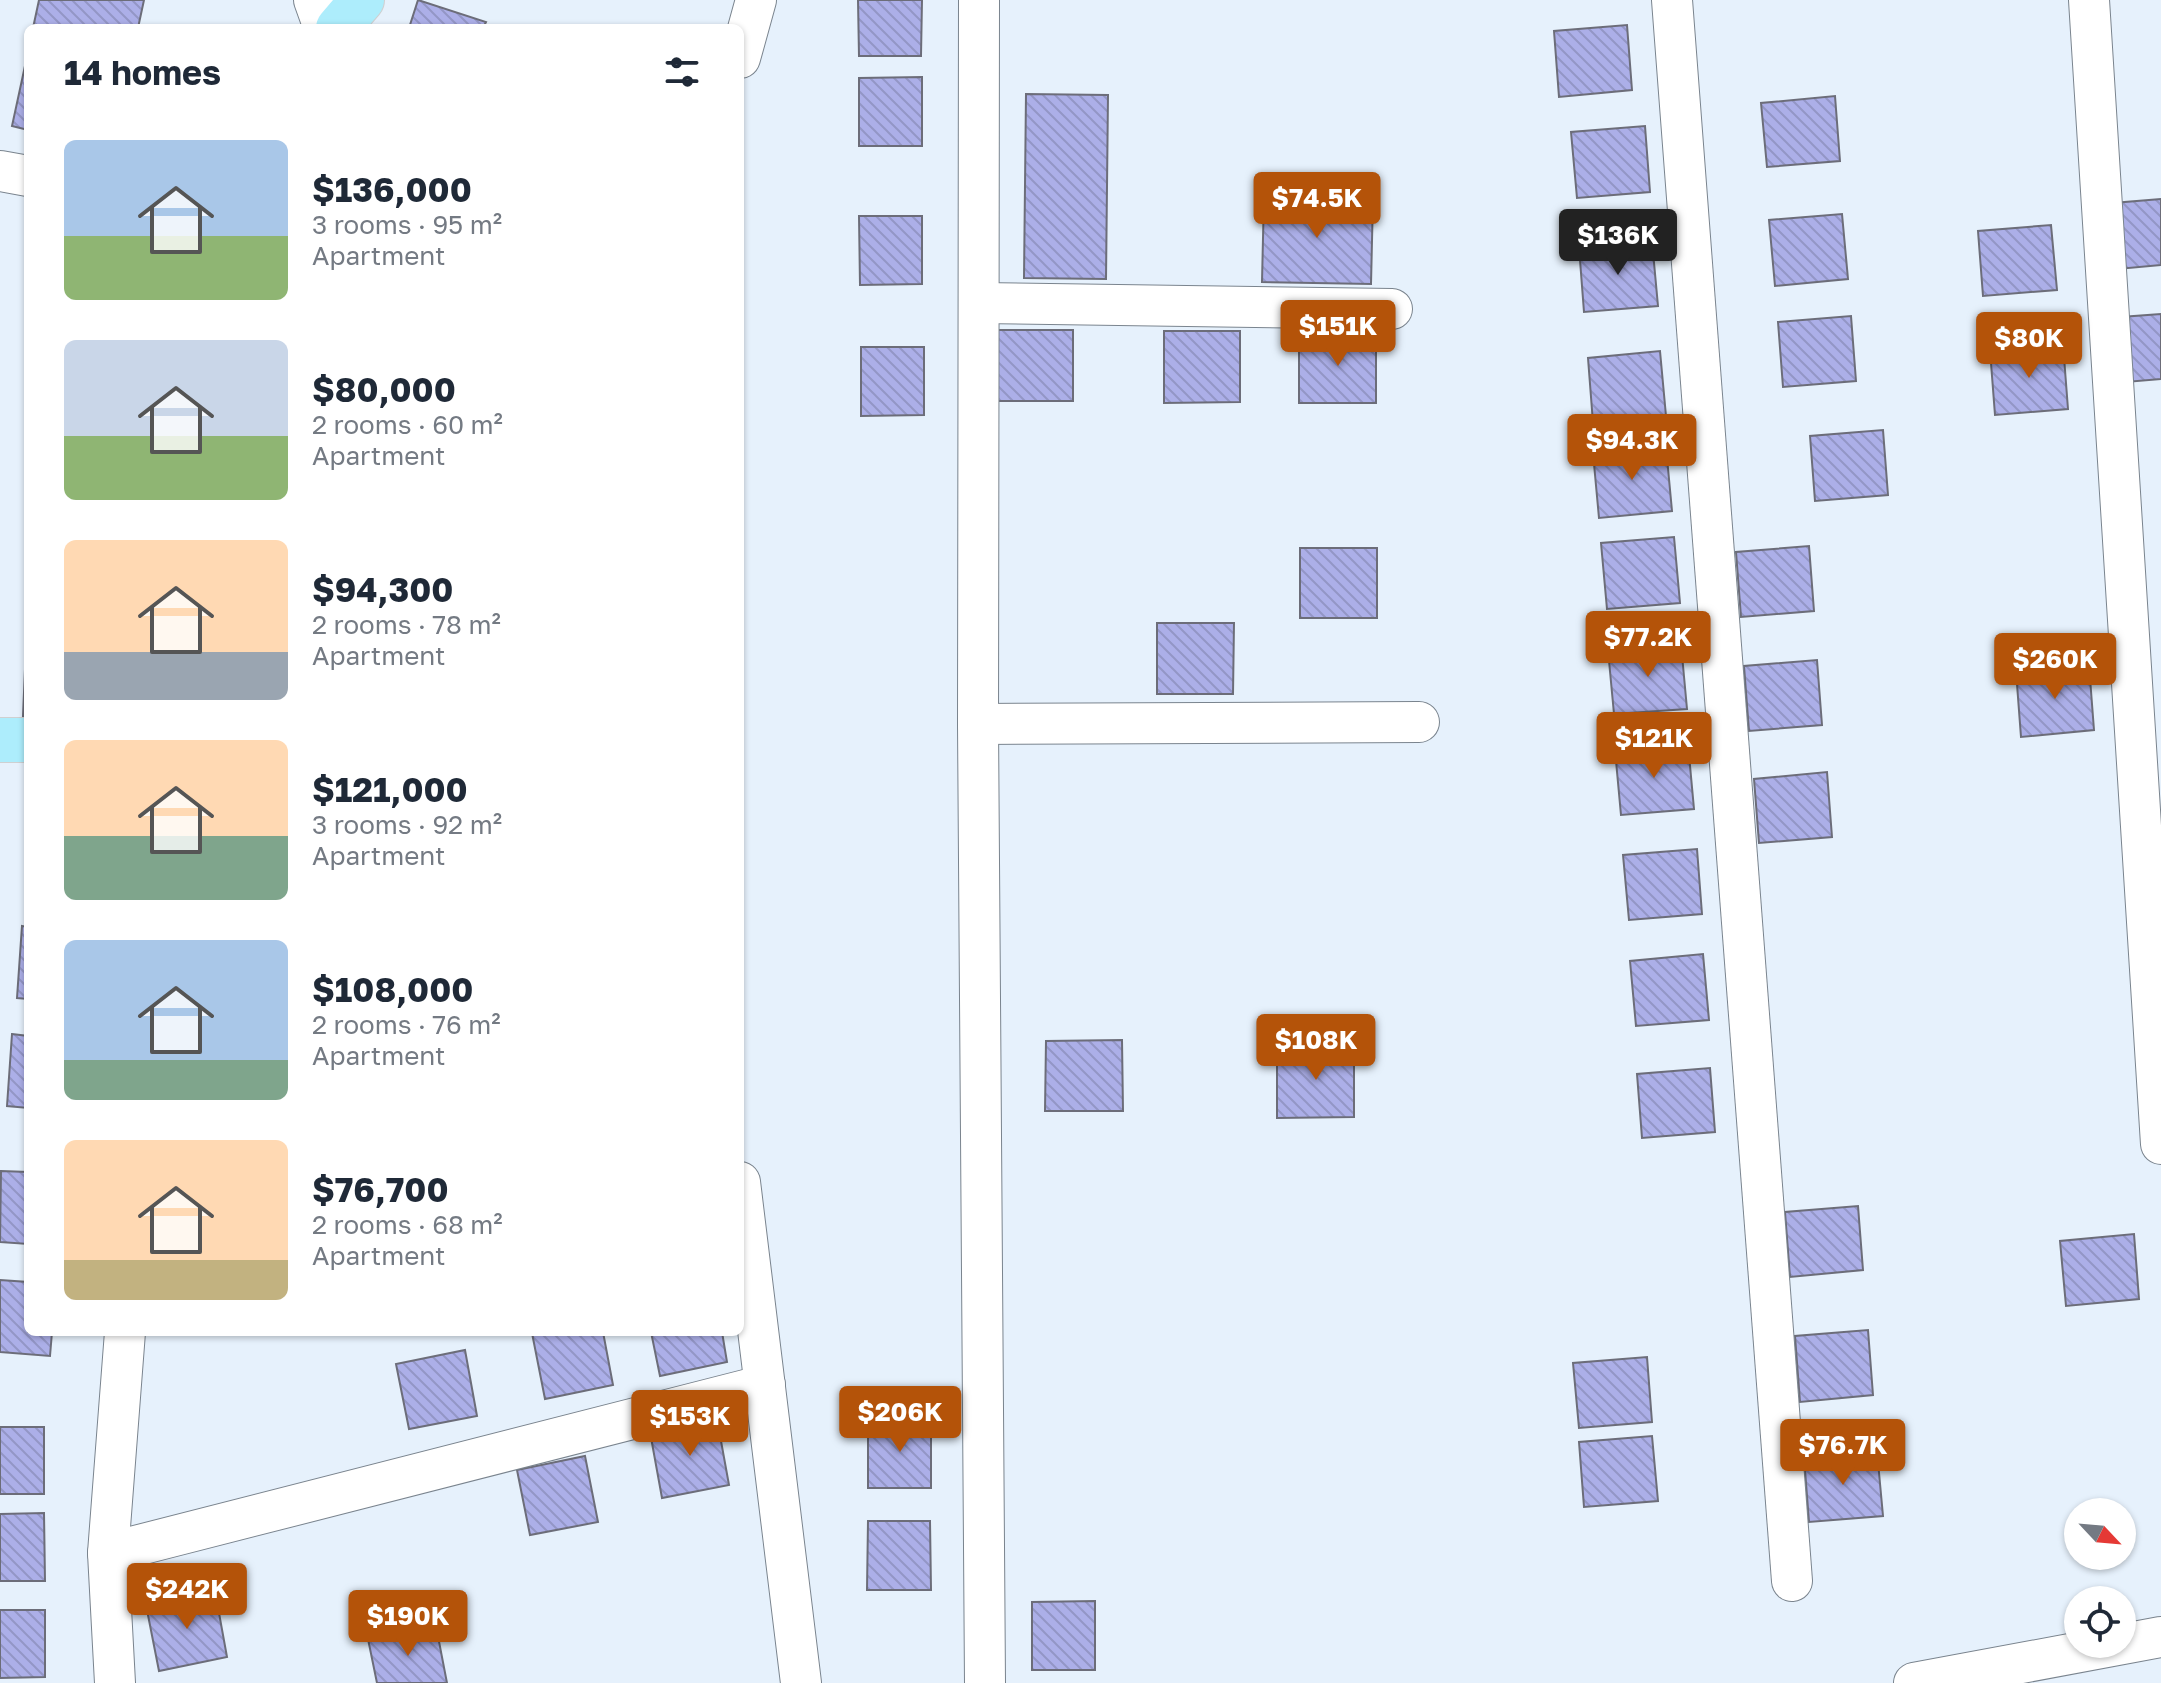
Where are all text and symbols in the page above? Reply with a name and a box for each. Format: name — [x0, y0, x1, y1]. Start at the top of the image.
icon: filters — [660, 50, 704, 94]
text: 14 homes — [64, 52, 221, 92]
text: $136,000 — [312, 169, 472, 209]
icon: home — [128, 172, 224, 268]
pin: $74.5K — [1252, 172, 1382, 240]
text: $74.5K — [1272, 182, 1362, 213]
text: 3 rooms · 95 m² — [312, 209, 502, 240]
pin: $136K — [1562, 209, 1674, 277]
text: $136K — [1577, 219, 1659, 250]
text: Apartment — [312, 240, 445, 271]
pin: $151K — [1282, 300, 1394, 368]
text: $151K — [1299, 310, 1377, 341]
pin: $80K — [1982, 312, 2076, 380]
text: $80K — [1994, 322, 2064, 353]
text: $80,000 — [312, 369, 456, 409]
icon: home — [128, 372, 224, 468]
text: 2 rooms · 60 m² — [312, 409, 503, 440]
pin: $94.3K — [1567, 414, 1697, 482]
text: $94.3K — [1585, 424, 1679, 455]
text: Apartment — [312, 440, 445, 471]
text: $94,300 — [312, 569, 453, 609]
icon: home — [128, 572, 224, 668]
text: 2 rooms · 78 m² — [312, 609, 501, 640]
pin: $77.2K — [1583, 611, 1713, 679]
text: $77.2K — [1604, 621, 1692, 652]
pin: $260K — [1999, 633, 2111, 701]
text: Apartment — [312, 640, 445, 671]
text: $260K — [2012, 643, 2098, 674]
pin: $121K — [1598, 712, 1710, 780]
text: $121K — [1615, 722, 1693, 753]
text: $121,000 — [312, 769, 468, 809]
icon: home — [128, 772, 224, 868]
text: 3 rooms · 92 m² — [312, 809, 502, 840]
text: Apartment — [312, 840, 445, 871]
text: $108,000 — [312, 969, 473, 1009]
icon: home — [128, 972, 224, 1068]
text: 2 rooms · 76 m² — [312, 1009, 501, 1040]
pin: $108K — [1260, 1014, 1372, 1082]
text: $108K — [1274, 1024, 1358, 1055]
text: Apartment — [312, 1040, 445, 1071]
text: $76,700 — [312, 1169, 449, 1209]
icon: home — [128, 1172, 224, 1268]
text: 2 rooms · 68 m² — [312, 1209, 503, 1240]
text: Apartment — [312, 1240, 445, 1271]
pin: $206K — [844, 1386, 956, 1454]
pin: $153K — [634, 1390, 746, 1458]
text: $206K — [857, 1396, 943, 1427]
text: $153K — [649, 1400, 731, 1431]
pin: $76.7K — [1778, 1419, 1908, 1487]
text: $76.7K — [1798, 1429, 1888, 1460]
north arrow — [2064, 1498, 2136, 1570]
map controls — [2064, 1498, 2136, 1658]
pin: $242K — [131, 1563, 243, 1631]
text: $242K — [145, 1573, 229, 1604]
button: locate — [2064, 1586, 2136, 1658]
pin: $190K — [352, 1590, 464, 1658]
text: $190K — [366, 1600, 450, 1631]

